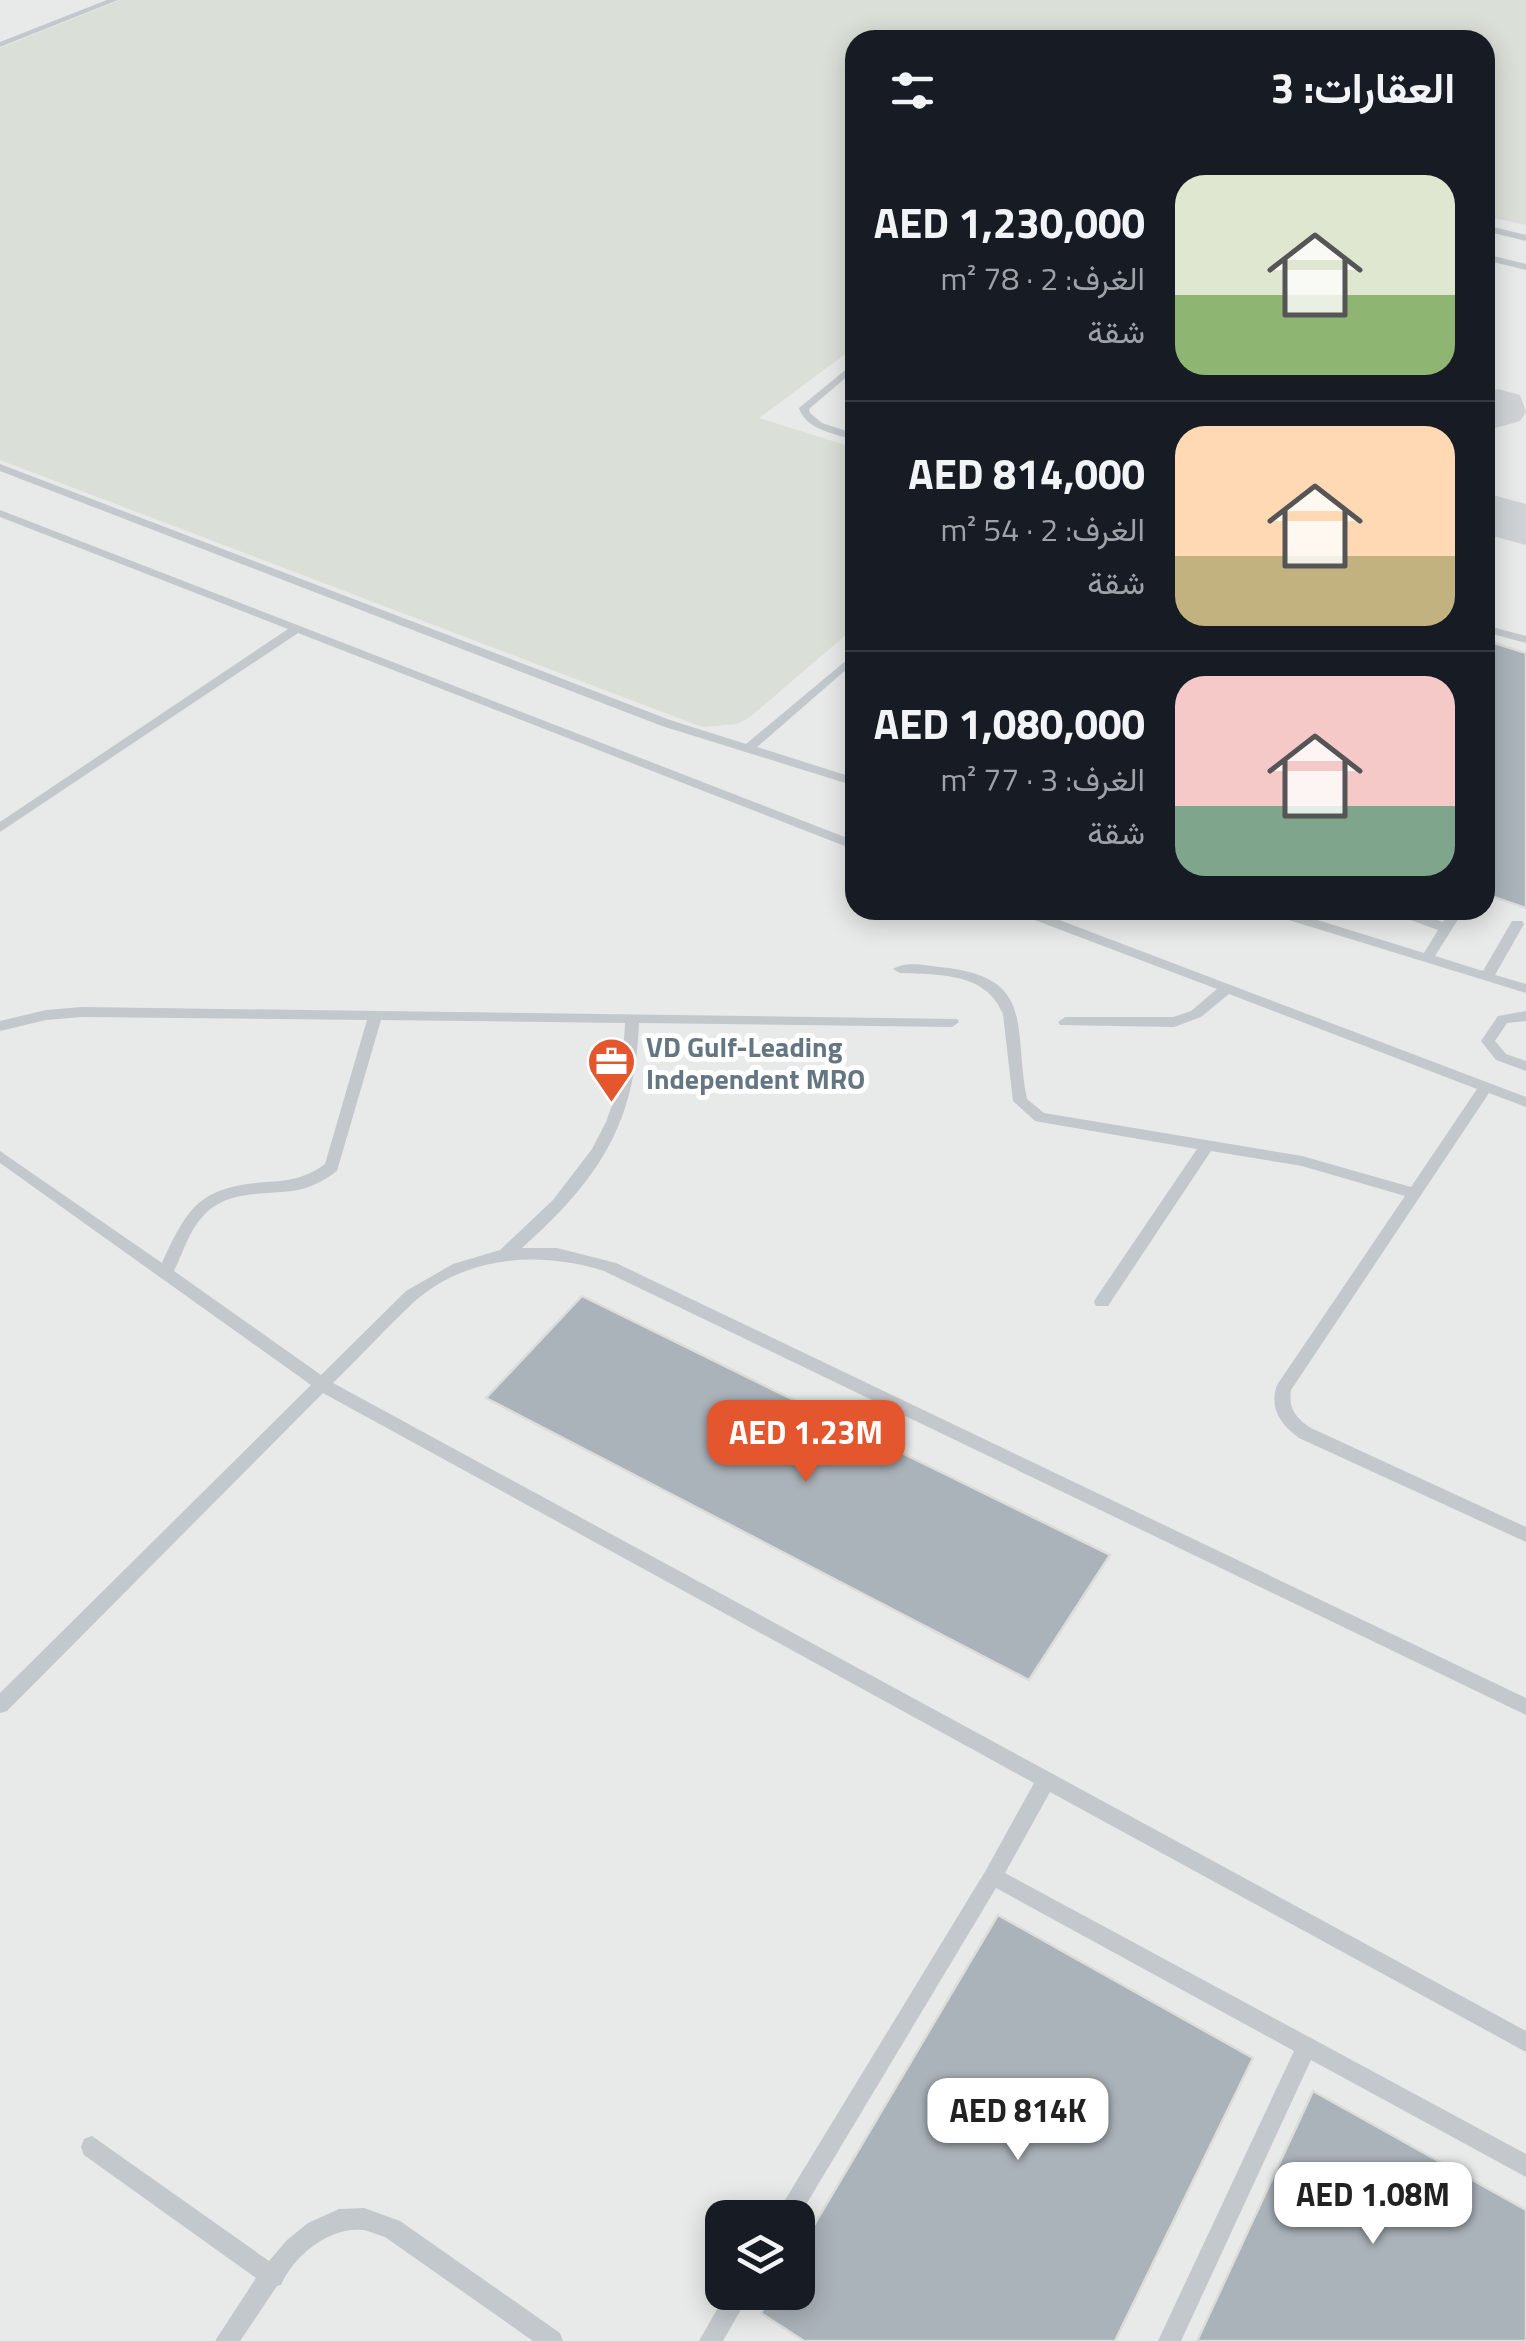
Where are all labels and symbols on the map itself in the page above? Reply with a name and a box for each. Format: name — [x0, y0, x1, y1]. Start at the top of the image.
place label: VD Gulf-Leading Independent MRO — [646, 1025, 865, 1100]
office icon: VD Gulf-Leading Independent MRO — [585, 1036, 637, 1104]
pin: AED 1.23M — [692, 1400, 920, 1485]
pin: AED 814K — [915, 2078, 1121, 2163]
pin: AED 1.08M — [1259, 2162, 1487, 2247]

